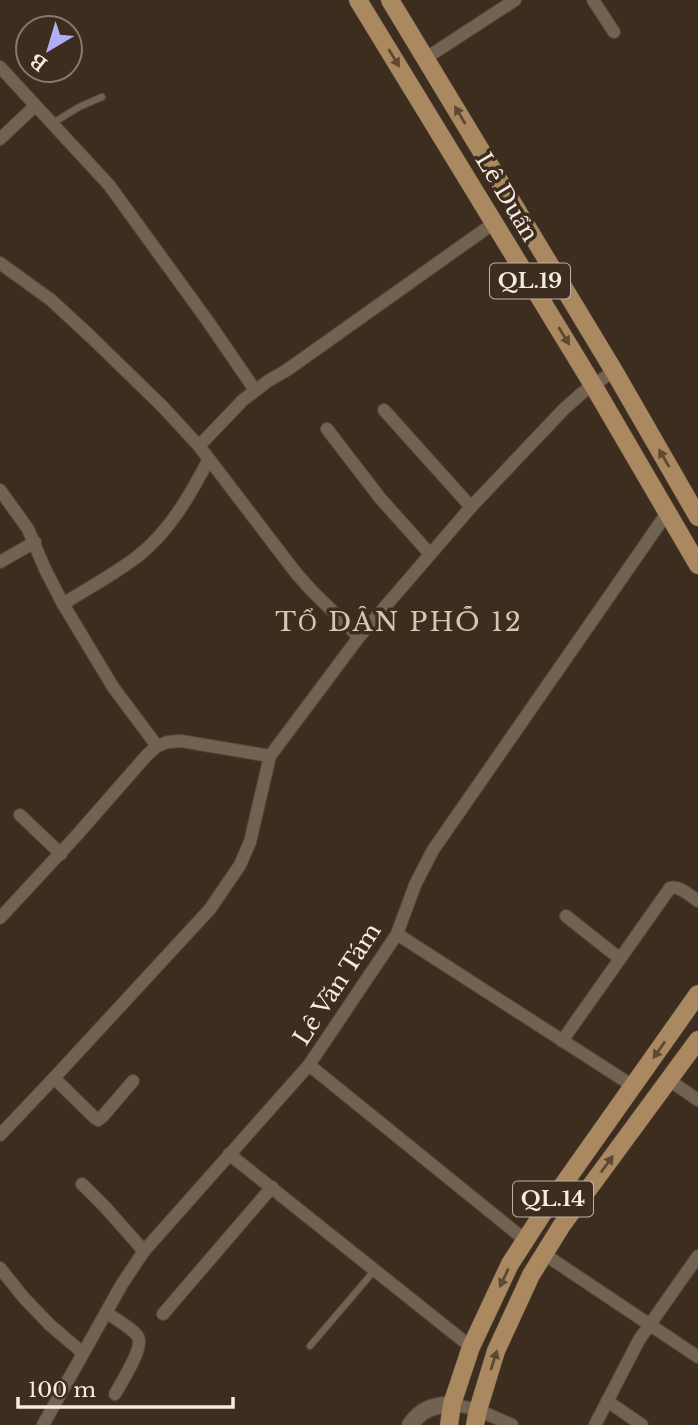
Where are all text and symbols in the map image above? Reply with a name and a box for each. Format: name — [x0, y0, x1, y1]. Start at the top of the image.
north arrow — [14, 14, 84, 84]
text: B — [26, 48, 52, 76]
one-way arrow — [387, 49, 400, 68]
one-way arrow — [454, 106, 467, 125]
street label: Lê Duẩn — [470, 148, 544, 246]
road number: QL.19 — [490, 264, 570, 298]
one-way arrow — [557, 326, 570, 345]
one-way arrow — [658, 449, 670, 468]
district label: TỔ DÂN PHỐ 12 — [275, 606, 523, 638]
street label: Lê Văn Tám — [287, 918, 387, 1050]
one-way arrow — [652, 1041, 666, 1059]
one-way arrow — [600, 1155, 614, 1173]
road number: QL.14 — [513, 1182, 593, 1216]
one-way arrow — [498, 1268, 509, 1288]
one-way arrow — [489, 1349, 500, 1370]
scale bar — [18, 1366, 233, 1410]
text: 100 m — [28, 1377, 96, 1403]

